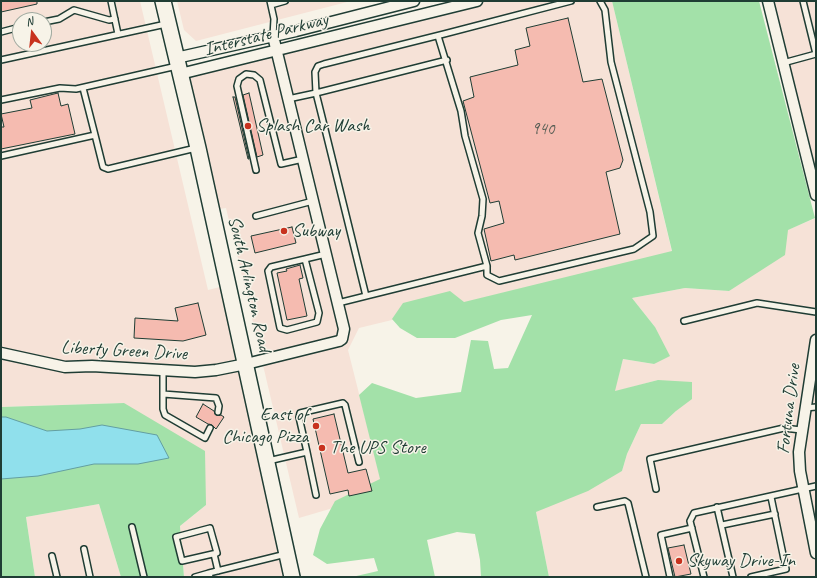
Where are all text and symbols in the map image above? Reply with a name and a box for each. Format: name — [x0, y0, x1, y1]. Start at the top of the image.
street label: Interstate Parkway — [202, 9, 330, 61]
north arrow — [12, 12, 52, 52]
text: N — [24, 14, 34, 29]
place label: Splash Car Wash — [256, 115, 370, 137]
house number: 940 — [532, 120, 554, 140]
marker: Splash Car Wash — [243, 121, 253, 131]
street label: South Arlington Road — [222, 214, 276, 354]
place label: Subway — [292, 220, 340, 242]
marker: Subway — [279, 226, 289, 236]
street label: Liberty Green Drive — [60, 336, 188, 366]
street label: Fortuna Drive — [772, 363, 806, 455]
place label: East of Chicago Pizza — [222, 404, 308, 448]
marker: East of Chicago Pizza — [311, 421, 321, 431]
place label: The UPS Store — [330, 437, 426, 459]
marker: The UPS Store — [317, 443, 327, 453]
place label: Skyway Drive-In — [687, 550, 795, 572]
marker: Skyway Drive-In — [674, 556, 684, 566]

